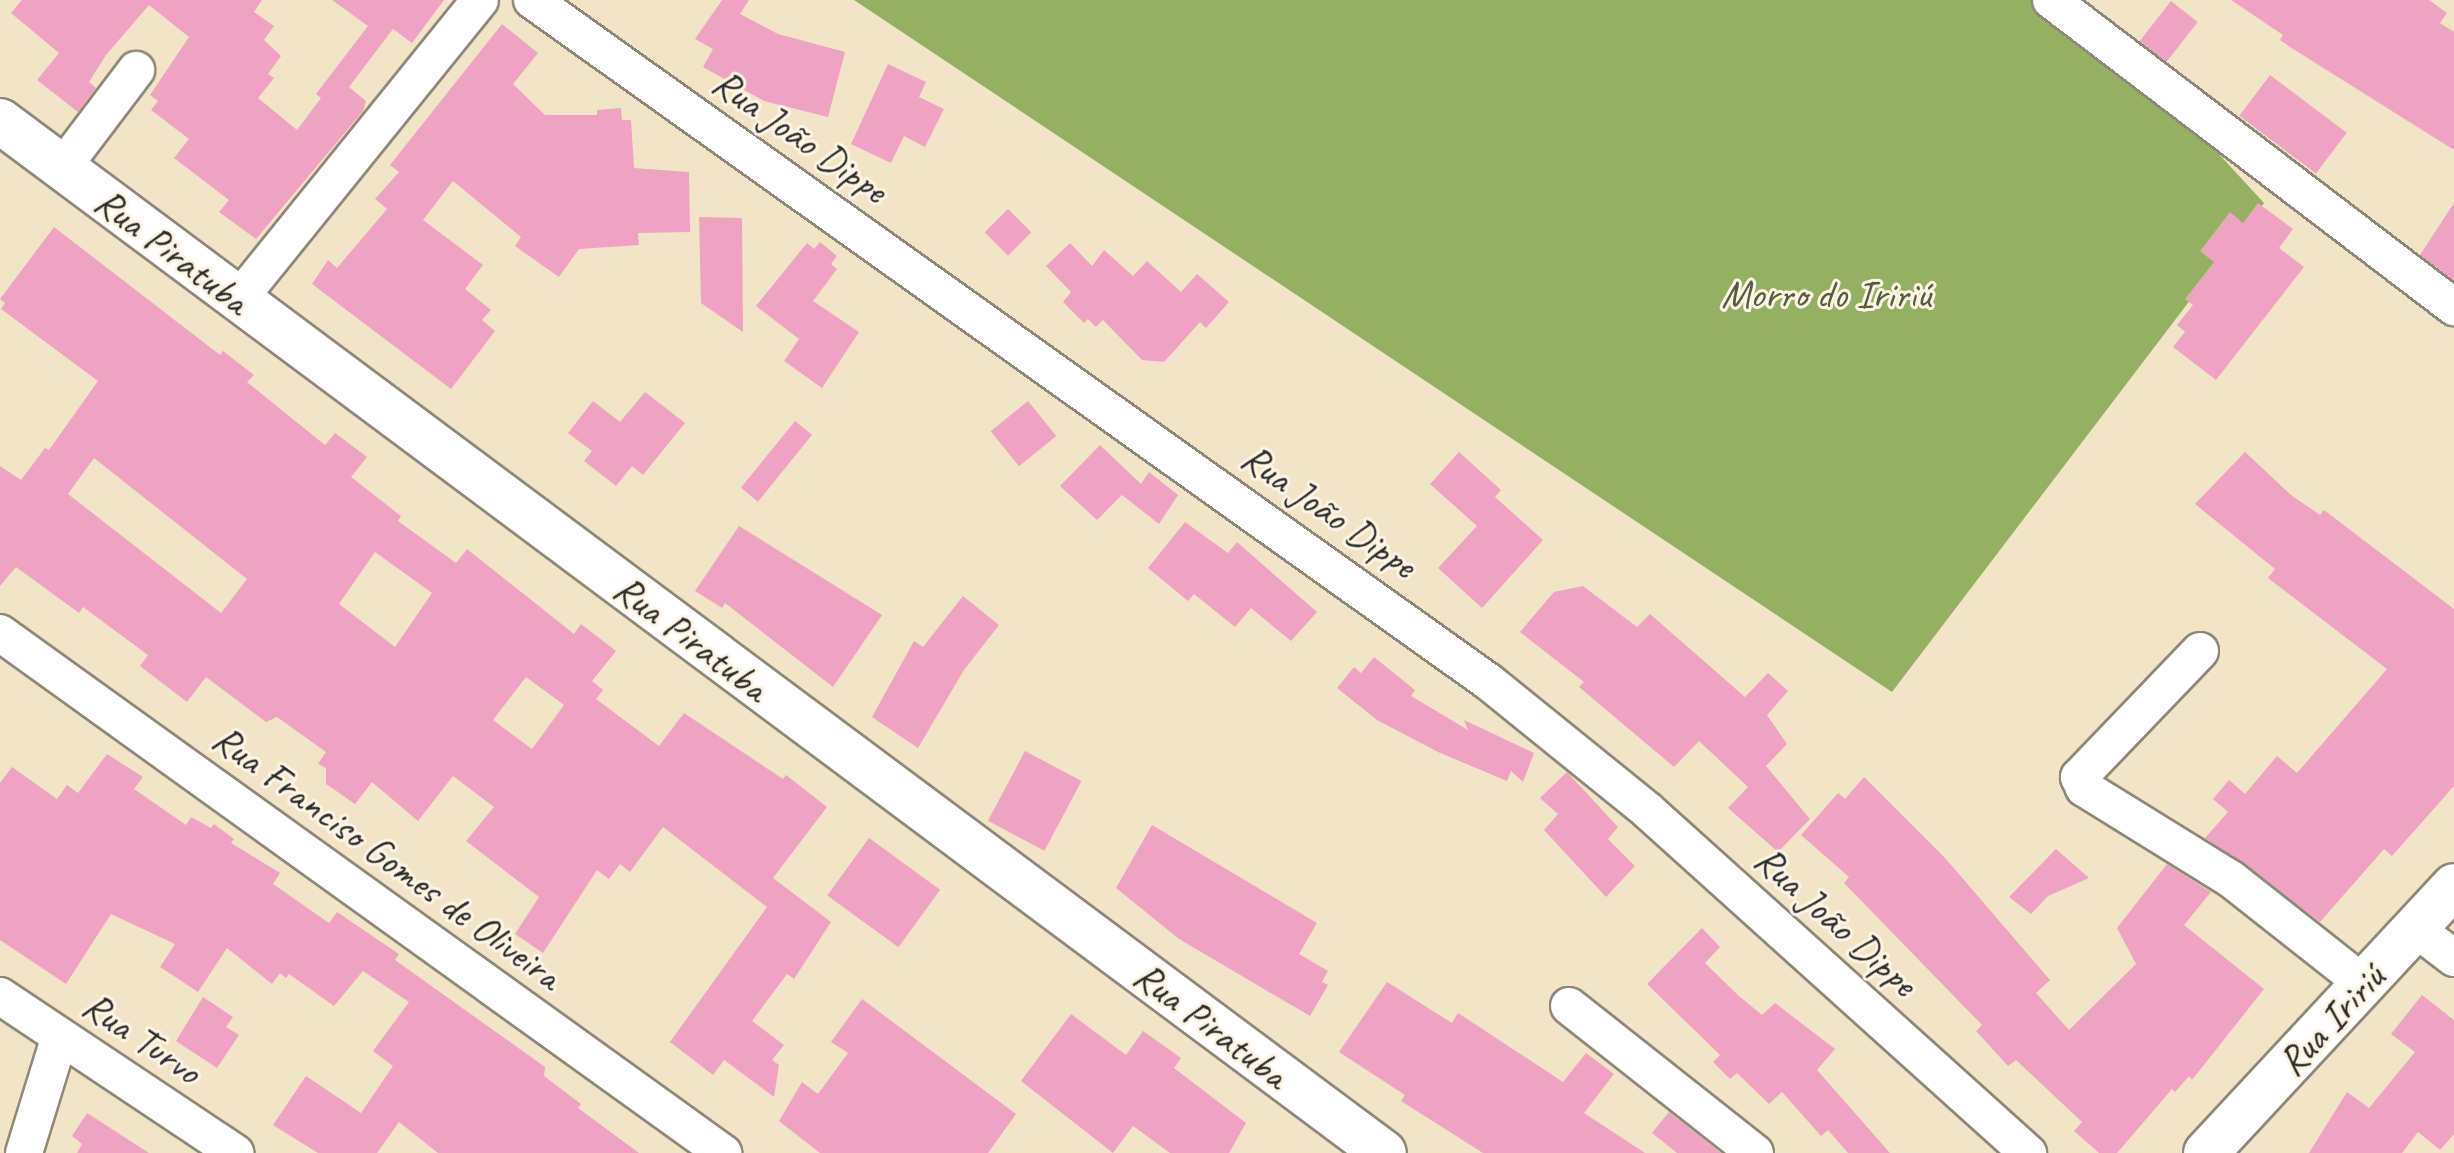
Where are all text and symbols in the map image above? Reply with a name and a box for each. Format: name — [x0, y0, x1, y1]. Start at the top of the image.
street label: Rua João Dippe — [703, 58, 897, 214]
street label: Rua Piratuba — [85, 177, 259, 325]
park label: Morro do Iririú — [1721, 270, 1931, 318]
street label: Rua João Dippe — [1232, 433, 1426, 589]
street label: Rua Piratuba — [604, 564, 778, 712]
street label: Rua Franciso Gomes de Oliveira — [203, 714, 571, 1000]
street label: Rua João Dippe — [1745, 835, 1927, 1007]
street label: Rua Piratuba — [1124, 951, 1298, 1099]
street label: Rua Iririú — [2267, 954, 2395, 1086]
street label: Rua Turvo — [74, 981, 210, 1095]

